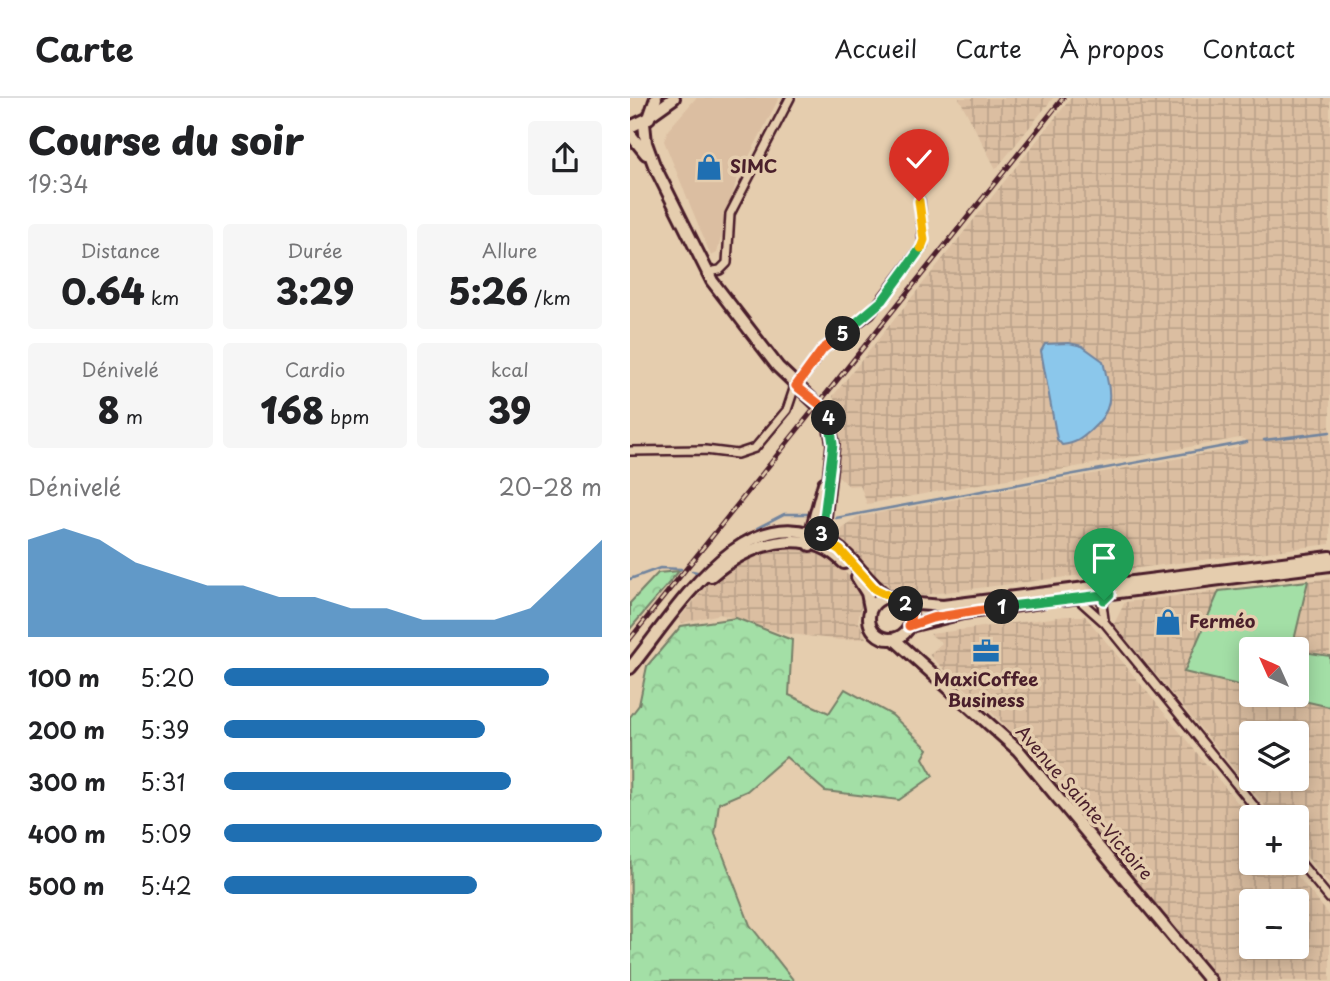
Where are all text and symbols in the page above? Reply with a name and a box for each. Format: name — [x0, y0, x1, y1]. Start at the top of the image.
text: Carte — [35, 23, 134, 73]
text: Accueil — [834, 30, 917, 66]
text: Carte — [955, 30, 1022, 66]
text: À propos — [1060, 30, 1164, 66]
text: Contact — [1202, 30, 1295, 66]
text: Course du soir — [28, 111, 304, 168]
button: share — [528, 121, 602, 195]
pin — [889, 129, 949, 201]
icon: check — [900, 140, 938, 178]
shop icon: SIMC — [694, 152, 724, 182]
place label: SIMC — [730, 152, 777, 179]
text: 19:34 — [28, 166, 89, 201]
text: Distance — [80, 236, 160, 264]
text: Durée — [287, 236, 343, 264]
text: Allure — [482, 236, 537, 264]
text: 0.64 — [61, 264, 145, 317]
text: 3:29 — [276, 264, 354, 317]
text: 5:26 — [449, 264, 528, 317]
text: km — [145, 283, 179, 311]
text: /km — [528, 283, 571, 311]
pin: 5 — [826, 316, 860, 352]
text: 5 — [836, 319, 849, 347]
text: Dénivelé — [82, 355, 159, 383]
text: Cardio — [285, 355, 345, 383]
text: kcal — [491, 355, 529, 383]
text: 8 — [98, 383, 120, 436]
text: 168 — [260, 383, 324, 436]
text: 39 — [488, 383, 531, 436]
pin: 4 — [812, 400, 846, 436]
text: m — [120, 402, 143, 430]
text: bpm — [324, 402, 370, 430]
text: 4 — [822, 403, 835, 431]
text: Dénivelé — [28, 469, 121, 504]
text: 20–28 m — [499, 469, 602, 504]
pin: 3 — [804, 516, 840, 551]
text: 3 — [815, 519, 828, 547]
pin — [1074, 528, 1134, 600]
icon: arrive — [1085, 539, 1123, 577]
pin: 2 — [888, 587, 924, 622]
text: 2 — [899, 589, 912, 617]
pin: 1 — [984, 589, 1020, 624]
text: 1 — [997, 592, 1006, 620]
shop icon: Ferméo — [1153, 607, 1183, 637]
place label: Ferméo — [1189, 607, 1256, 634]
office icon: MaxiCoffee Business — [971, 636, 1001, 666]
north arrow — [1239, 637, 1309, 707]
map controls — [1239, 637, 1309, 959]
text: 100 m — [28, 660, 100, 695]
text: 5:20 — [140, 660, 194, 695]
place label: MaxiCoffee Business — [934, 665, 1038, 713]
text: 200 m — [28, 712, 105, 747]
text: 5:39 — [140, 712, 190, 747]
street label: Avenue Sainte-Victoire — [1010, 719, 1160, 885]
button: layers — [1239, 721, 1309, 791]
text: 300 m — [28, 764, 106, 799]
text: 5:31 — [140, 764, 185, 799]
button: + — [1239, 805, 1309, 875]
text: 400 m — [28, 816, 106, 851]
text: 5:09 — [140, 816, 192, 851]
text: 500 m — [28, 868, 105, 903]
text: 5:42 — [140, 868, 192, 903]
button: − — [1239, 889, 1309, 959]

